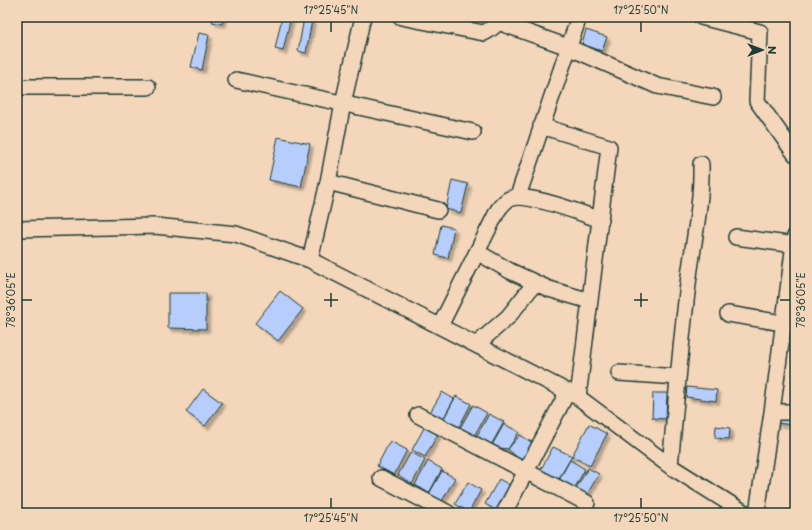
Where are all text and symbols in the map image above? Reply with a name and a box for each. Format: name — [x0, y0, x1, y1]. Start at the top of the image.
text: 17°25'45"N — [304, 2, 358, 17]
text: 17°25'50"N — [613, 2, 669, 17]
north arrow — [742, 30, 782, 70]
text: N — [764, 46, 781, 55]
text: 78°36'05"E — [3, 272, 18, 328]
text: 78°36'05"E — [793, 272, 808, 328]
text: 17°25'45"N — [304, 510, 358, 525]
text: 17°25'50"N — [613, 510, 669, 525]

